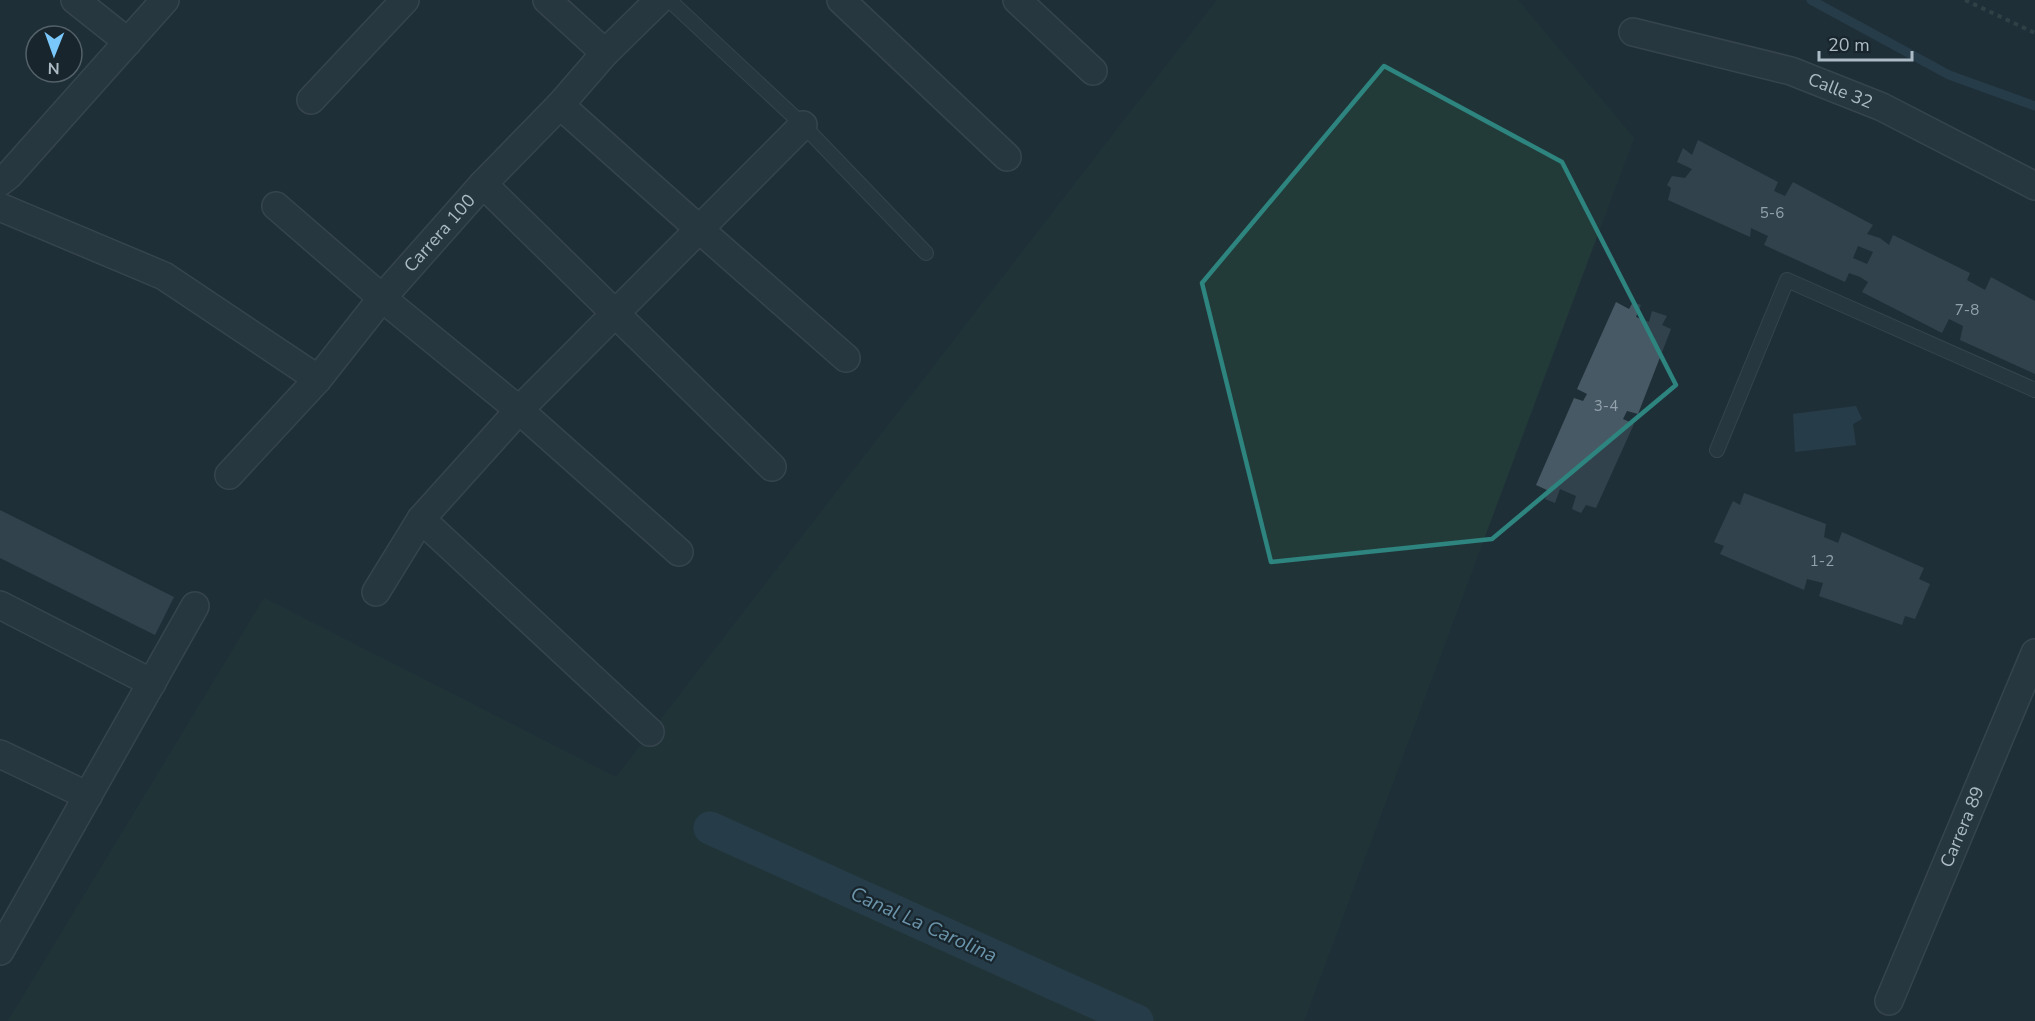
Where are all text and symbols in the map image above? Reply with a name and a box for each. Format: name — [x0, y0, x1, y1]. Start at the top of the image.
north arrow — [24, 24, 84, 84]
scale bar — [1819, 24, 1912, 62]
text: 20 m — [1828, 33, 1870, 57]
text: N — [48, 57, 60, 79]
street label: Calle 32 — [1805, 67, 1876, 114]
street label: Carrera 100 — [399, 189, 481, 277]
house number: 5-6 — [1760, 203, 1784, 223]
house number: 7-8 — [1955, 300, 1979, 320]
house number: 3-4 — [1594, 396, 1618, 416]
house number: 1-2 — [1810, 551, 1834, 571]
street label: Carrera 89 — [1934, 782, 1990, 871]
water label: Canal La Carolina — [846, 880, 1001, 969]

